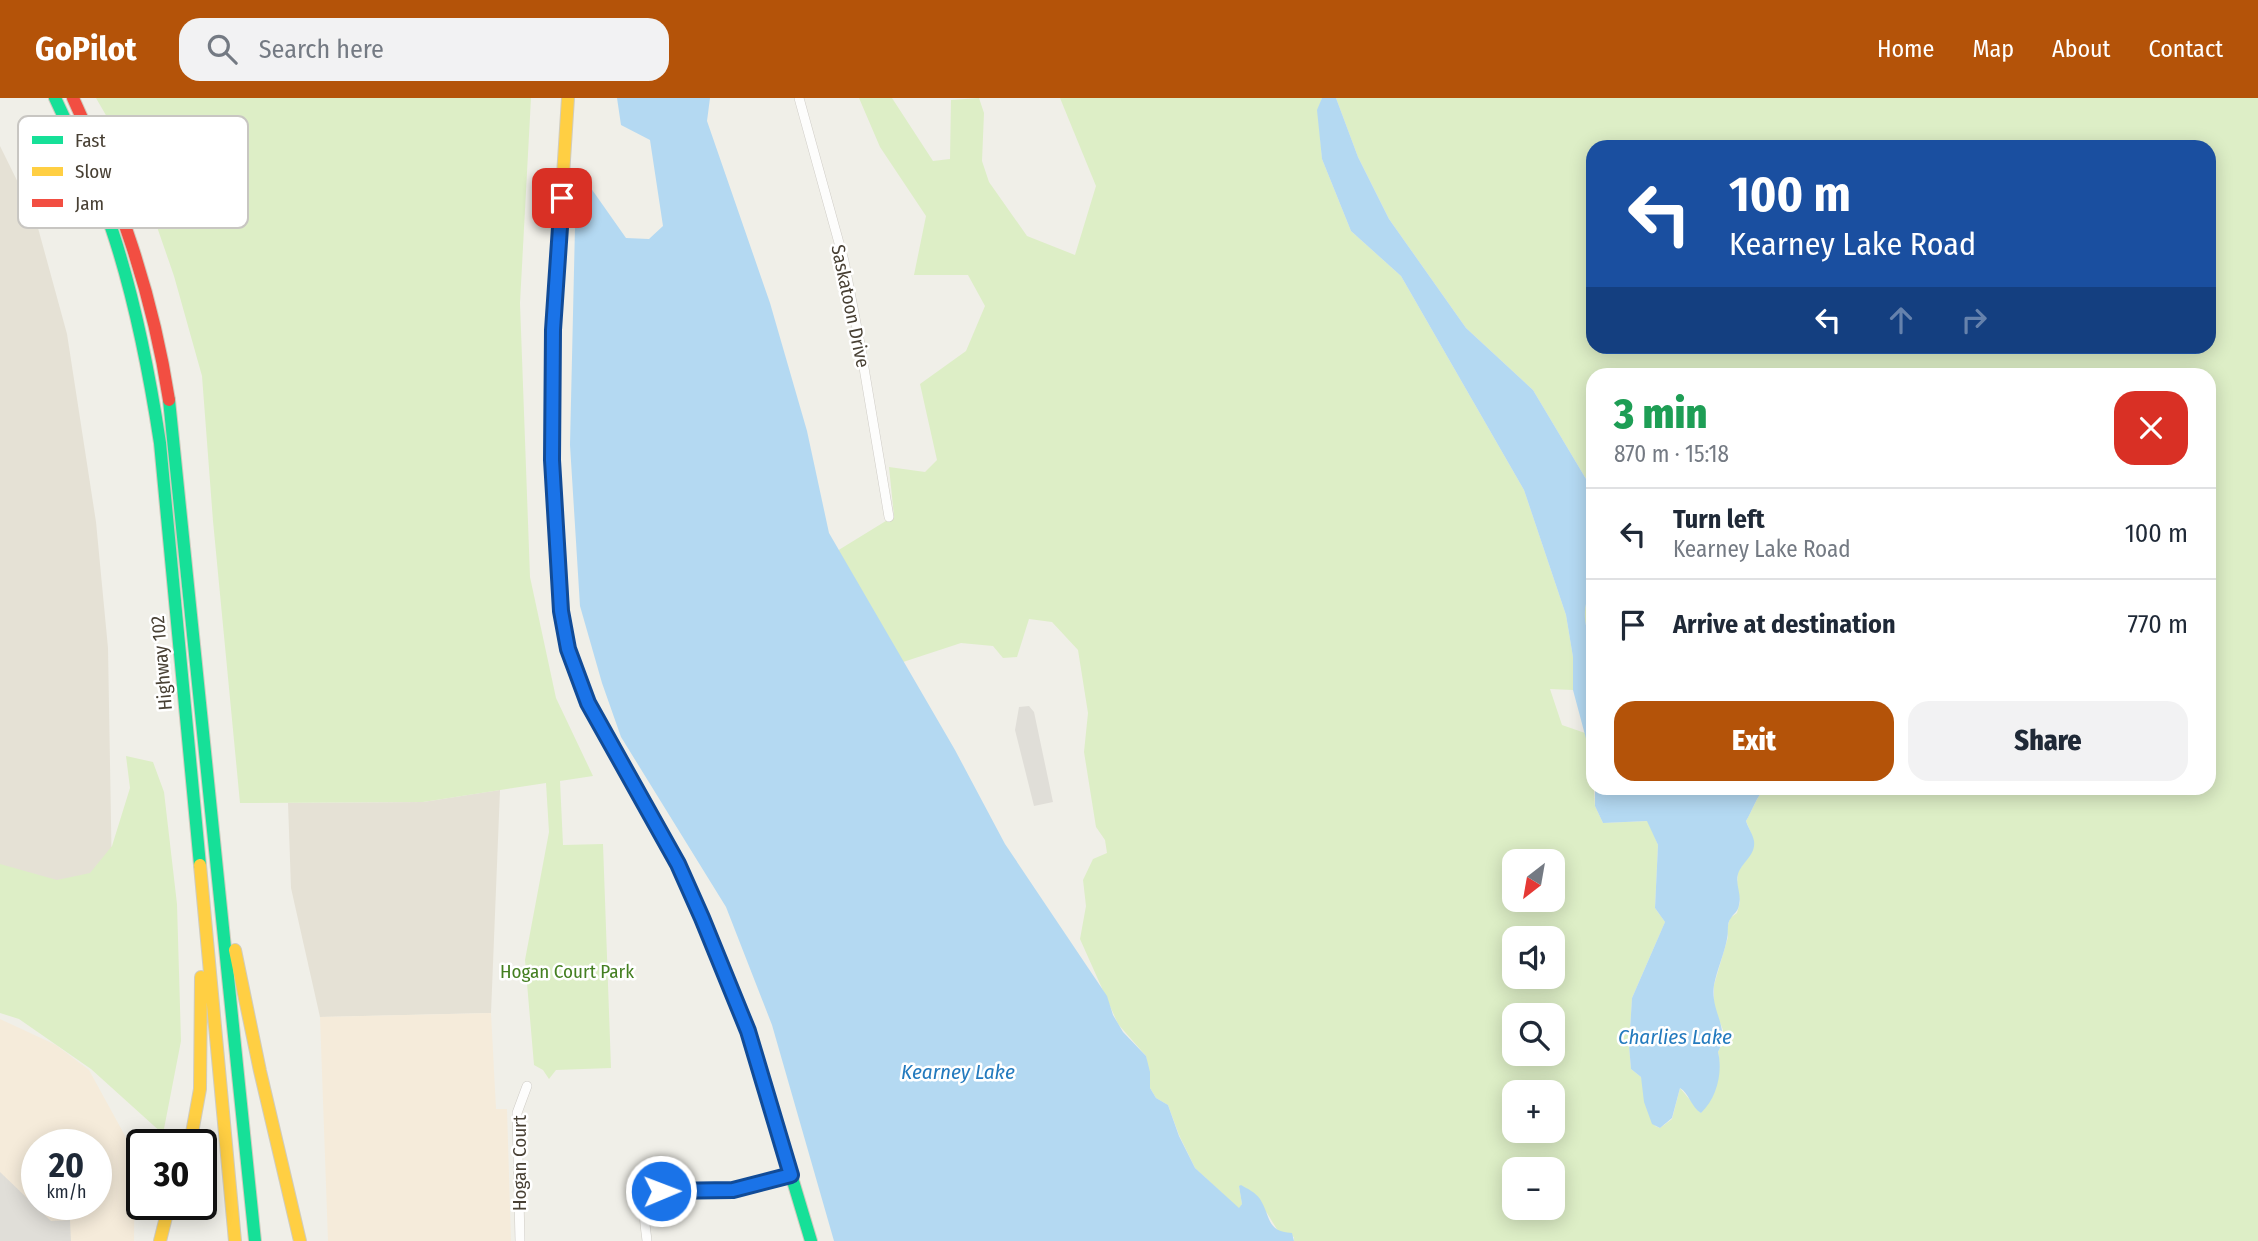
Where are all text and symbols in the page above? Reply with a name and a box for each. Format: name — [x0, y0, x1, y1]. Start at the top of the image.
search box — [179, 18, 669, 81]
text: GoPilot — [35, 29, 137, 69]
icon: search — [203, 30, 241, 68]
text: Search here — [259, 34, 384, 65]
text: Home — [1877, 35, 1934, 63]
text: Map — [1972, 35, 2014, 63]
text: About — [2052, 35, 2110, 63]
text: Contact — [2148, 35, 2223, 63]
legend — [18, 116, 248, 228]
text: Fast — [75, 129, 106, 152]
text: Slow — [75, 160, 112, 183]
text: 100 m — [1729, 165, 1851, 224]
pin — [532, 168, 592, 228]
icon: left — [1614, 168, 1705, 259]
icon: arrive — [543, 179, 581, 217]
text: Jam — [75, 192, 104, 215]
text: Kearney Lake Road — [1729, 225, 1976, 263]
street label: Saskatoon Drive — [826, 242, 875, 370]
icon: left — [1809, 301, 1847, 339]
icon: ahead — [1882, 301, 1920, 339]
icon: right — [1955, 301, 1993, 339]
text: 3 min — [1614, 389, 1707, 439]
button: close — [2114, 391, 2188, 465]
text: 870 m · 15:18 — [1614, 440, 1729, 468]
text: Turn left — [1673, 504, 1765, 535]
icon: left — [1614, 515, 1652, 553]
text: 100 m — [2125, 518, 2188, 549]
text: Kearney Lake Road — [1673, 535, 1851, 563]
icon: arrive — [1614, 606, 1652, 644]
text: Arrive at destination — [1673, 609, 1896, 640]
text: 770 m — [2127, 609, 2188, 640]
street label: Highway 102 — [146, 615, 177, 711]
button: Exit — [1614, 701, 1894, 781]
button: Share — [1908, 701, 2188, 781]
north arrow — [1502, 849, 1564, 912]
map controls — [1502, 849, 1565, 1220]
button: sound — [1502, 926, 1565, 989]
park label: Hogan Court Park — [500, 960, 634, 983]
button: search — [1502, 1003, 1565, 1066]
water label: Charlies Lake — [1618, 1024, 1732, 1050]
water label: Kearney Lake — [901, 1059, 1015, 1085]
button: + — [1502, 1080, 1565, 1143]
street label: Hogan Court — [508, 1114, 531, 1211]
speed limit sign: 30 — [126, 1129, 217, 1220]
text: 20 — [49, 1144, 84, 1186]
position arrow — [624, 1154, 698, 1228]
button: − — [1502, 1157, 1565, 1220]
text: km/h — [46, 1181, 87, 1203]

